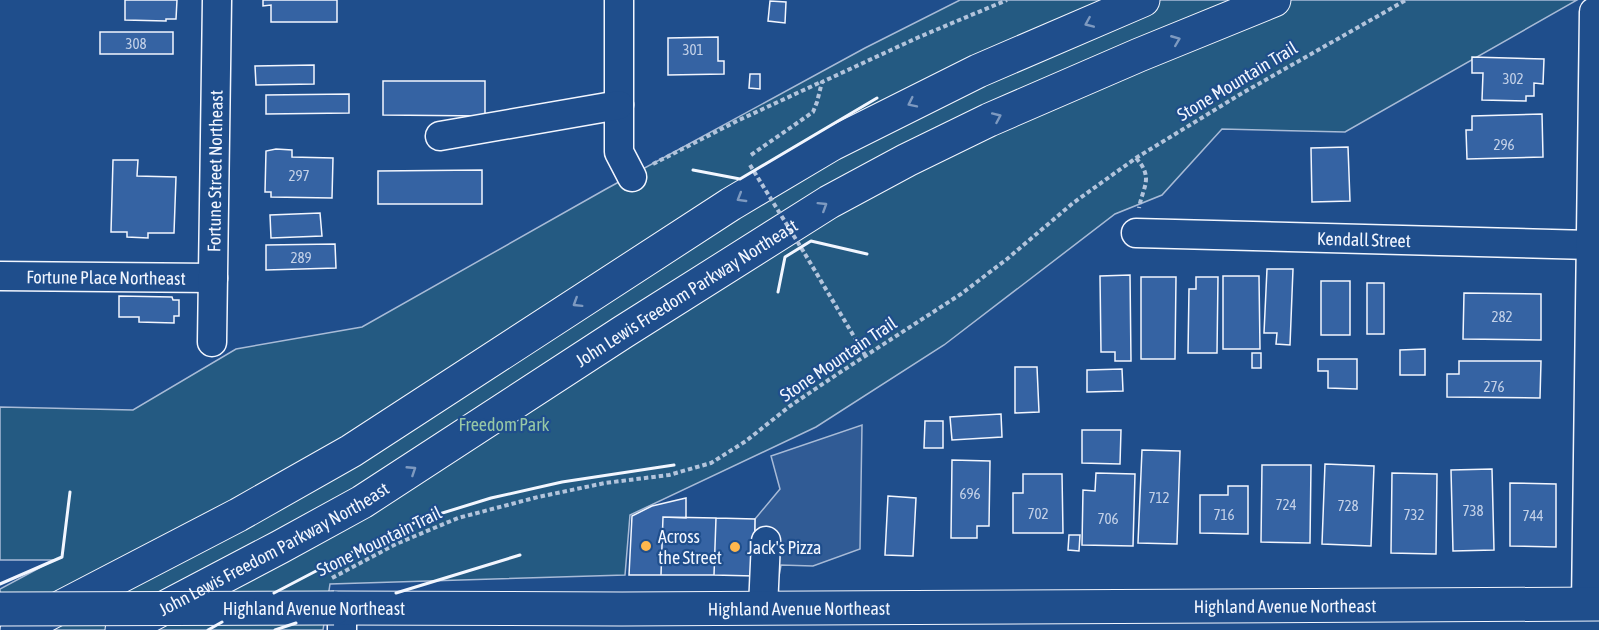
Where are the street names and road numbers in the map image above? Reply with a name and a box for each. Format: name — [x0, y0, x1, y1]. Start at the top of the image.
street label: Stone Mountain Trail — [1173, 37, 1301, 125]
street label: Fortune Street Northeast — [203, 90, 226, 252]
street label: John Lewis Freedom Parkway Northeast — [571, 214, 801, 371]
street label: Kendall Street — [1317, 227, 1411, 251]
street label: Fortune Place Northeast — [26, 266, 186, 288]
street label: Stone Mountain Trail — [776, 312, 901, 406]
street label: John Lewis Freedom Parkway Northeast — [155, 477, 392, 620]
street label: Stone Mountain Trail — [313, 502, 445, 580]
street label: Highland Avenue Northeast — [1194, 595, 1376, 617]
street label: Highland Avenue Northeast — [708, 597, 890, 619]
street label: Highland Avenue Northeast — [223, 598, 405, 619]

